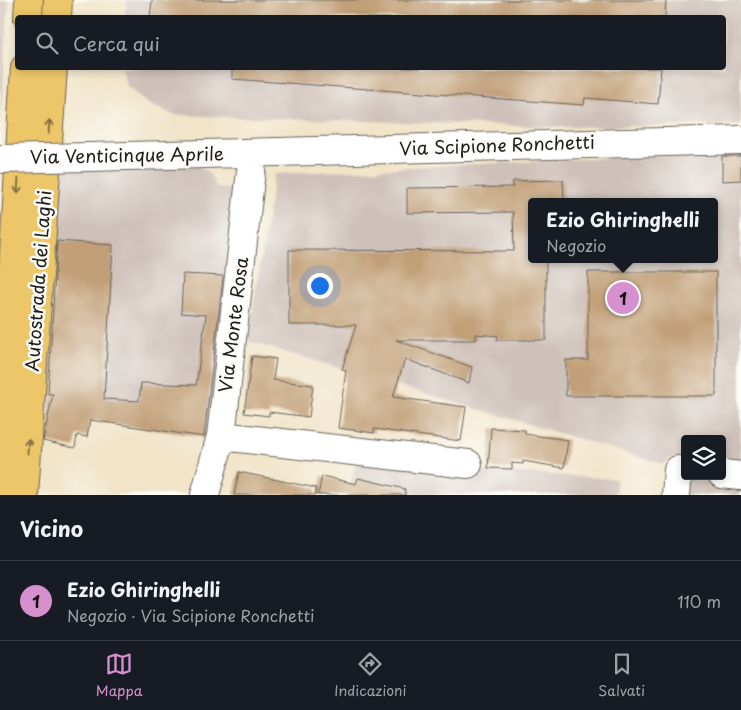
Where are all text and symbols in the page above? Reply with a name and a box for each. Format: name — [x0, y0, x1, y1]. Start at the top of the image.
search box — [15, 15, 726, 70]
icon: search — [33, 29, 61, 57]
text: Cerca qui — [73, 29, 160, 57]
one-way arrow — [45, 119, 54, 135]
street label: Via Scipione Ronchetti — [399, 128, 595, 161]
street label: Via Venticinque Aprile — [30, 139, 224, 170]
one-way arrow — [14, 178, 23, 194]
street label: Autostrada dei Laghi — [18, 189, 57, 372]
popup — [528, 198, 718, 263]
text: Ezio Ghiringhelli — [546, 205, 700, 233]
text: Negozio — [546, 233, 606, 257]
street label: Via Monte Rosa — [211, 255, 254, 394]
your location — [307, 273, 333, 299]
pin: 1 — [607, 279, 639, 317]
map controls — [681, 435, 726, 480]
button: layers — [681, 435, 726, 480]
one-way arrow — [23, 439, 32, 455]
text: Vicino — [20, 512, 83, 544]
text: Ezio Ghiringhelli — [67, 575, 220, 603]
text: 1 — [32, 589, 40, 613]
text: 110 m — [678, 589, 721, 613]
text: Negozio · Via Scipione Ronchetti — [67, 603, 315, 627]
tab: Mappa — [96, 650, 142, 701]
tab: Indicazioni — [334, 650, 406, 701]
tab: Salvati — [598, 650, 645, 701]

